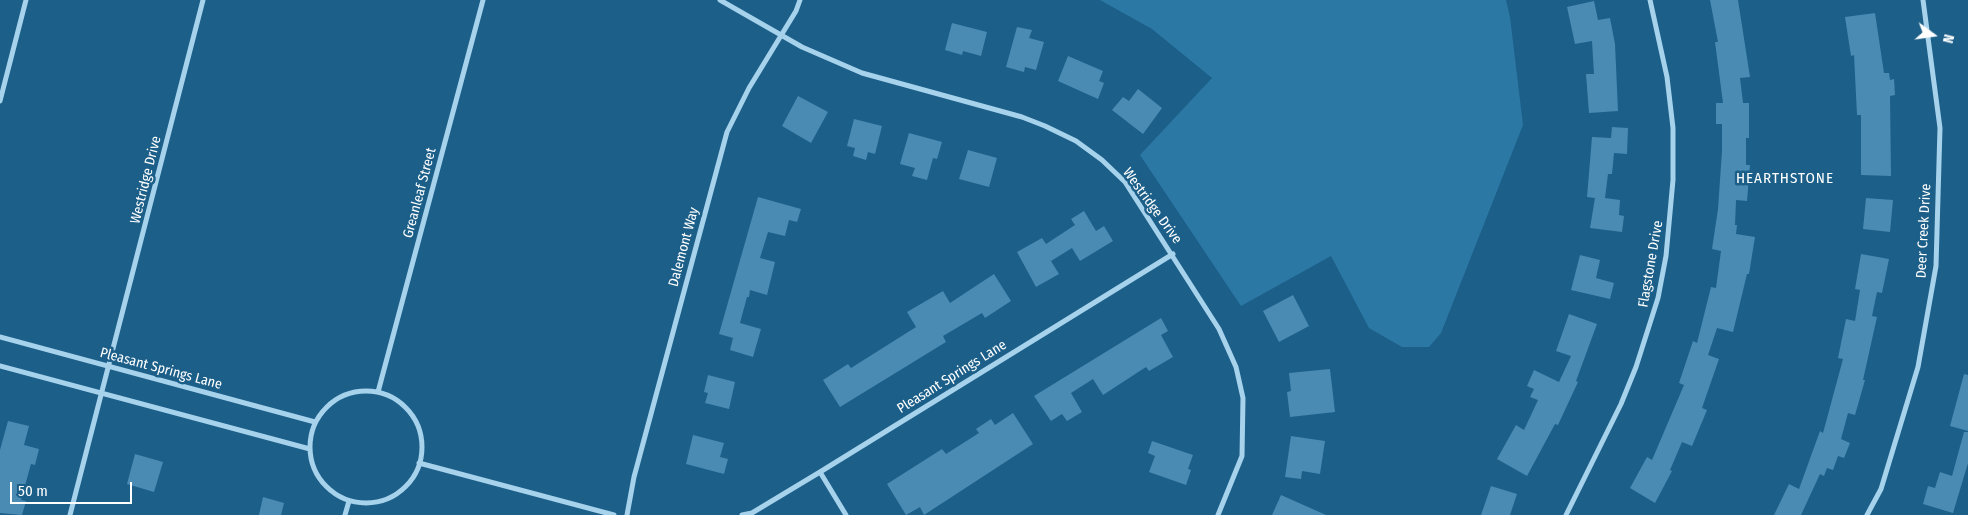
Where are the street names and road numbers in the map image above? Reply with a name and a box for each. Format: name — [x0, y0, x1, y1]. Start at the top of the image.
street label: Westridge Drive — [127, 134, 165, 226]
street label: Greanleaf Street — [400, 146, 440, 240]
street label: Westridge Drive — [1119, 165, 1185, 247]
street label: Deer Creek Drive — [1913, 183, 1935, 279]
street label: Dalemont Way — [665, 205, 703, 289]
street label: Flagstone Drive — [1635, 219, 1667, 309]
street label: Pleasant Springs Lane — [894, 337, 1010, 417]
street label: Pleasant Springs Lane — [98, 345, 224, 393]

